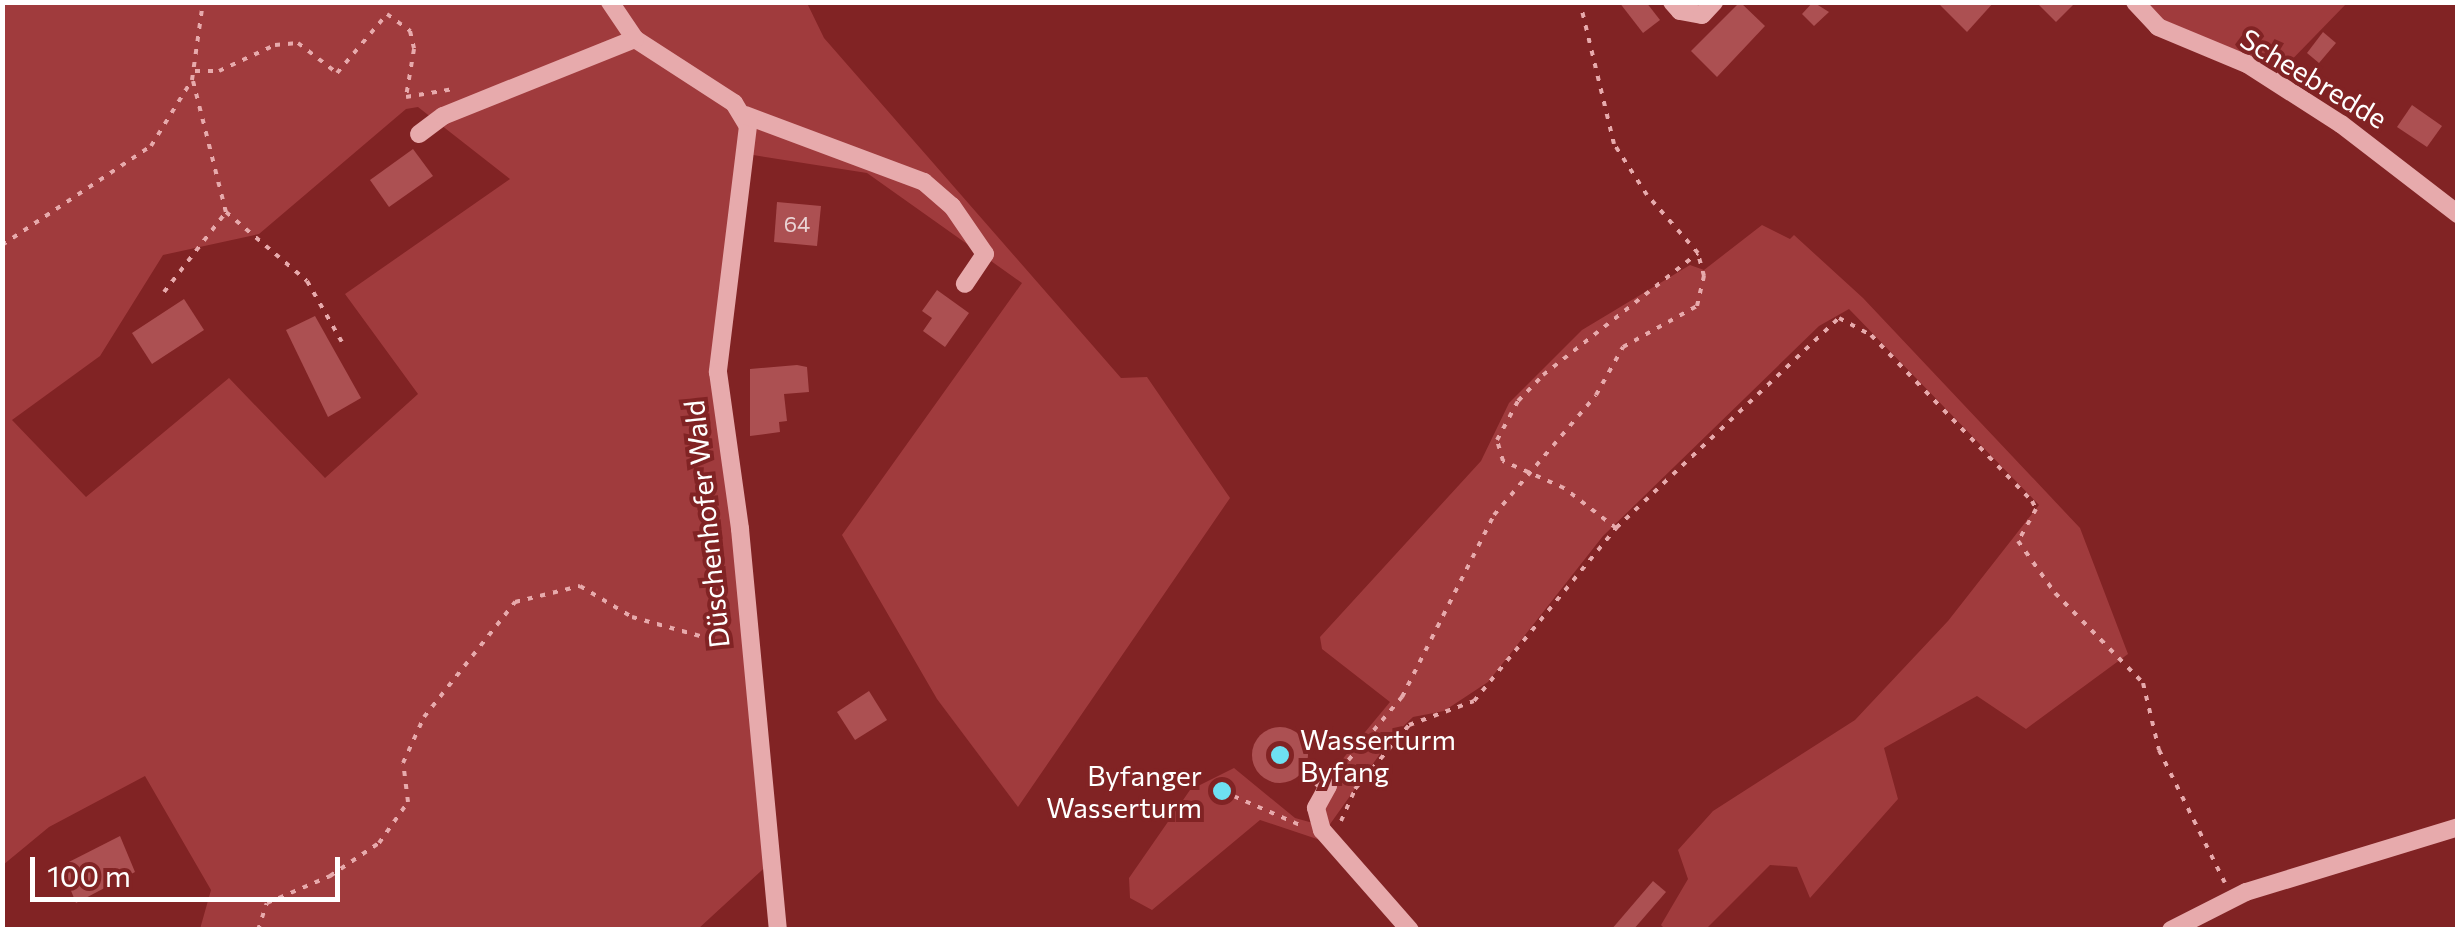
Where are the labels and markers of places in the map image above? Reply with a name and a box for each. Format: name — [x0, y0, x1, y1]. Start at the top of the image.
place label: Wasserturm Byfang — [1300, 722, 1456, 788]
marker: Wasserturm Byfang — [1269, 744, 1291, 766]
place label: Byfanger Wasserturm — [1046, 758, 1202, 824]
marker: Byfanger Wasserturm — [1211, 780, 1233, 802]

